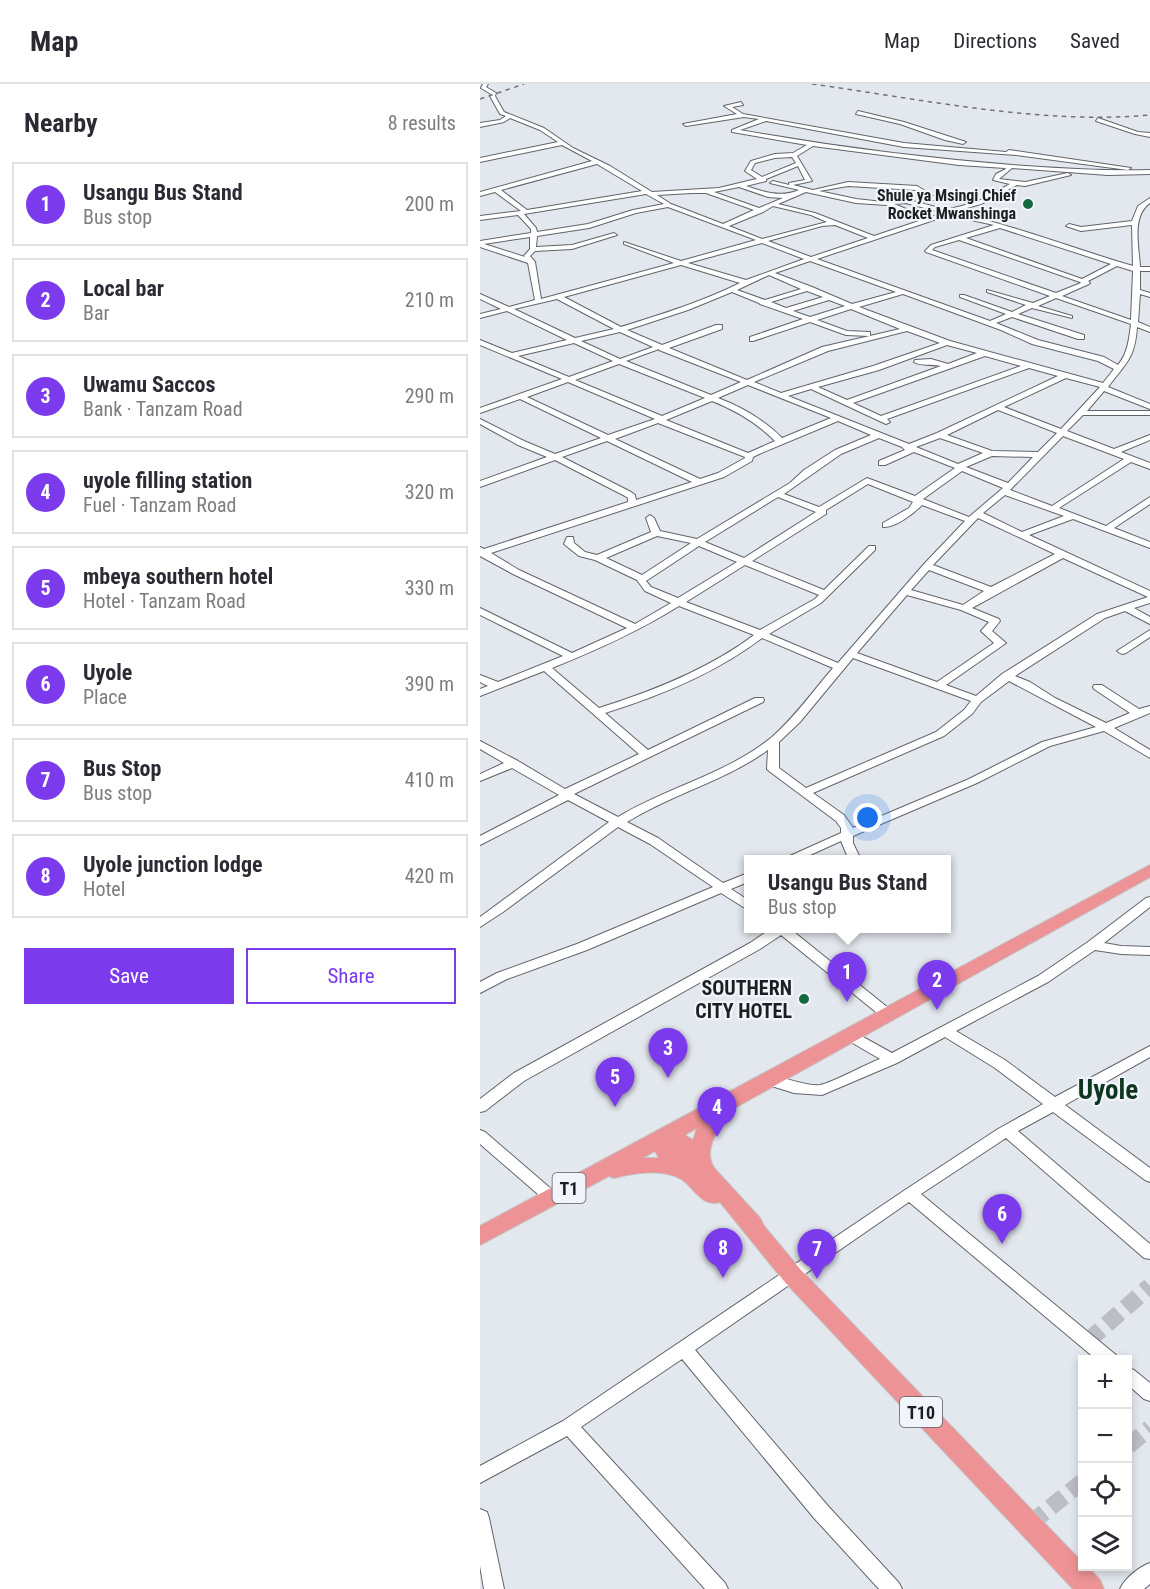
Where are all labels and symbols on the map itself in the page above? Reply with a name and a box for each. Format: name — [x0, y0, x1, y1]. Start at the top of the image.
place label: Shule ya Msingi Chief Rocket Mwanshinga — [877, 186, 1017, 223]
marker: Shule ya Msingi Chief Rocket Mwanshinga — [1021, 197, 1035, 211]
your location — [853, 803, 882, 832]
pin: 1 — [828, 952, 866, 1002]
pin: 2 — [918, 960, 956, 1010]
place label: SOUTHERN CITY HOTEL — [695, 976, 792, 1023]
marker: SOUTHERN CITY HOTEL — [797, 992, 811, 1006]
pin: 3 — [648, 1028, 687, 1078]
pin: 5 — [596, 1058, 634, 1107]
district label: Uyole — [1078, 1074, 1138, 1106]
pin: 4 — [698, 1088, 736, 1137]
road number: T1 — [552, 1173, 586, 1203]
pin: 6 — [982, 1194, 1022, 1244]
pin: 8 — [704, 1228, 742, 1278]
pin: 7 — [798, 1230, 836, 1279]
road number: T10 — [900, 1397, 942, 1427]

